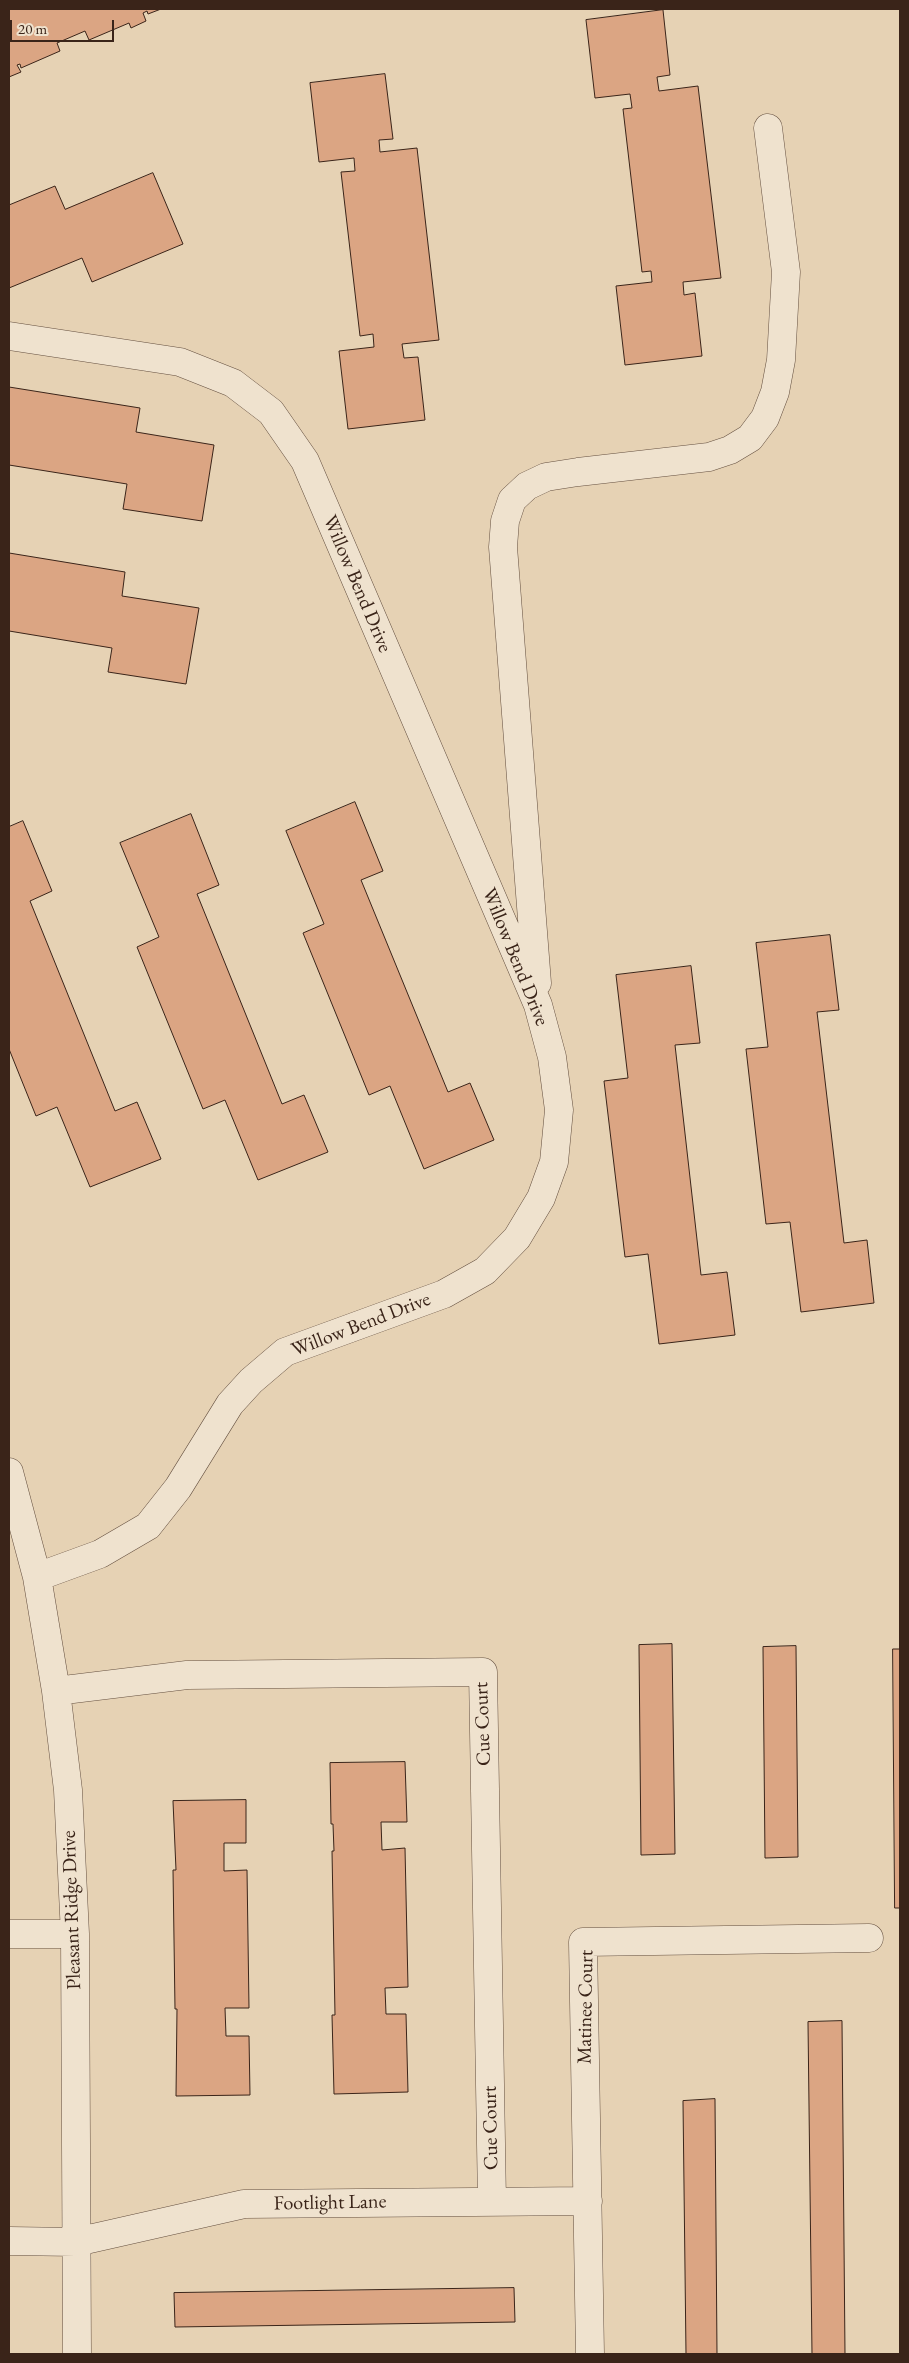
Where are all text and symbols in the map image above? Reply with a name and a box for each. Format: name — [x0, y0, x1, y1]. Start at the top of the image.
scale bar — [12, 10, 116, 42]
text: 20 m — [18, 19, 47, 38]
street label: Willow Bend Drive — [317, 512, 397, 656]
street label: Willow Bend Drive — [476, 885, 554, 1029]
street label: Willow Bend Drive — [288, 1288, 434, 1362]
street label: Cue Court — [470, 1682, 496, 1766]
street label: Pleasant Ridge Drive — [57, 1830, 87, 1990]
street label: Matinee Court — [573, 1950, 599, 2064]
street label: Cue Court — [478, 2086, 504, 2170]
street label: Footlight Lane — [273, 2190, 387, 2216]

